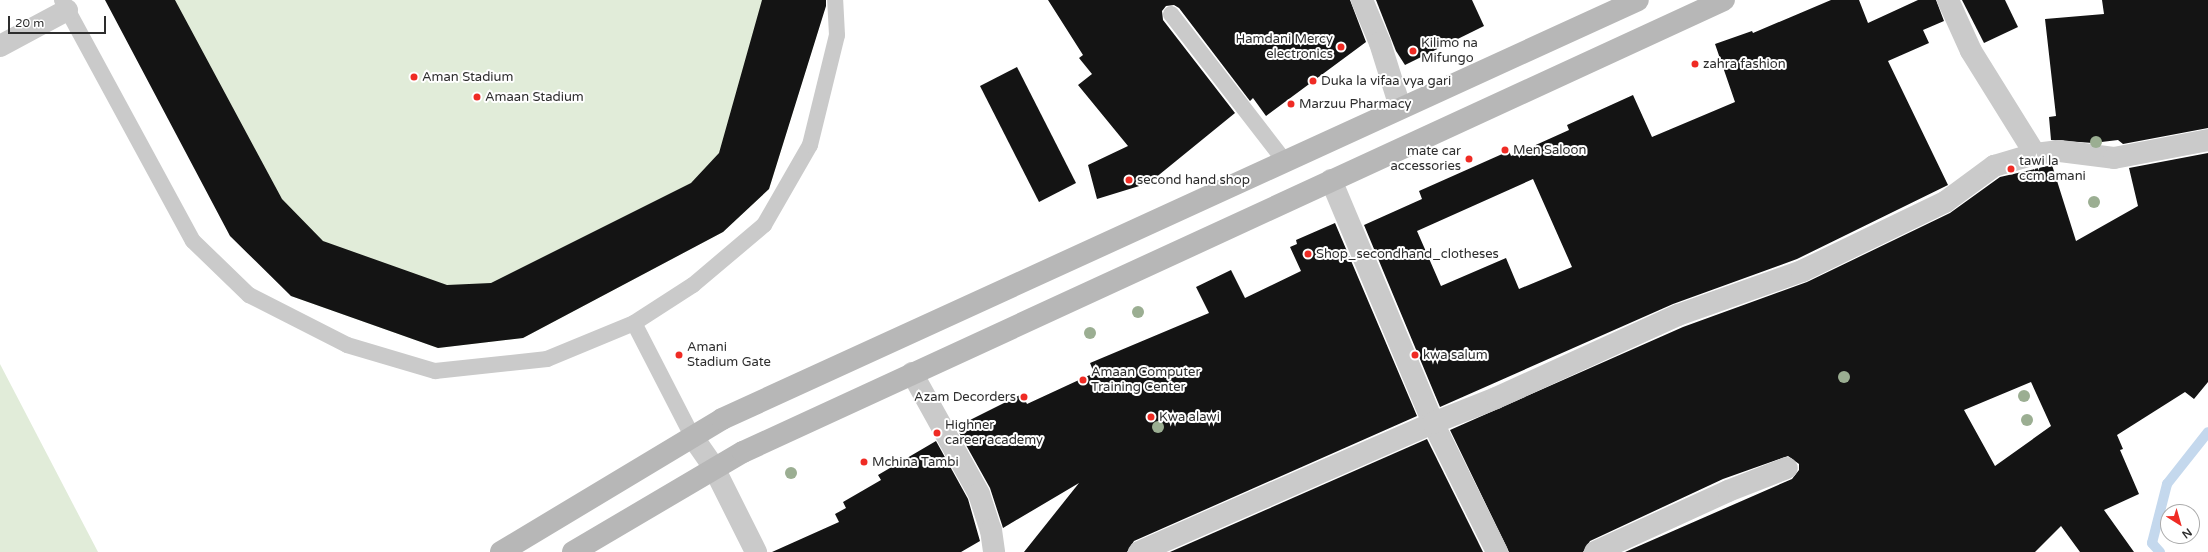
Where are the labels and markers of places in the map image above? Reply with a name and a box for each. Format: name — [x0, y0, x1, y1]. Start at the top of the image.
place label: Hamdani Mercy electronics — [1235, 32, 1333, 63]
place label: Kilimo na Mifungo — [1421, 36, 1478, 67]
marker: Hamdani Mercy electronics — [1336, 42, 1346, 52]
marker: Kilimo na Mifungo — [1408, 46, 1418, 56]
place label: zahra fashion — [1703, 56, 1786, 72]
marker: zahra fashion — [1690, 59, 1700, 69]
place label: Aman Stadium — [422, 69, 513, 85]
marker: Aman Stadium — [409, 72, 419, 82]
place label: Duka la vifaa vya gari — [1321, 73, 1451, 89]
marker: Duka la vifaa vya gari — [1308, 76, 1318, 86]
place label: Amaan Stadium — [485, 89, 584, 105]
marker: Amaan Stadium — [472, 92, 482, 102]
place label: Marzuu Pharmacy — [1299, 96, 1412, 112]
marker: Marzuu Pharmacy — [1286, 99, 1296, 109]
place label: Men Saloon — [1513, 142, 1586, 158]
place label: mate car accessories — [1390, 144, 1461, 175]
marker: Men Saloon — [1500, 145, 1510, 155]
marker: mate car accessories — [1464, 154, 1474, 164]
place label: tawi la ccm amani — [2019, 154, 2086, 185]
marker: tawi la ccm amani — [2006, 164, 2016, 174]
place label: second hand shop — [1137, 172, 1250, 188]
marker: second hand shop — [1124, 175, 1134, 185]
place label: Shop_secondhand_clotheses — [1316, 246, 1499, 262]
marker: Shop_secondhand_clotheses — [1303, 249, 1313, 259]
place label: Amani Stadium Gate — [687, 340, 771, 371]
place label: kwa salum — [1423, 347, 1488, 363]
marker: Amani Stadium Gate — [674, 350, 684, 360]
marker: kwa salum — [1410, 350, 1420, 360]
place label: Amaan Computer Training Center — [1091, 365, 1200, 396]
marker: Amaan Computer Training Center — [1078, 375, 1088, 385]
place label: Azam Decorders — [914, 389, 1016, 405]
marker: Azam Decorders — [1019, 392, 1029, 402]
place label: Kwa alawi — [1159, 409, 1220, 425]
marker: Kwa alawi — [1146, 412, 1156, 422]
place label: Highner career academy — [945, 418, 1043, 449]
marker: Highner career academy — [932, 428, 942, 438]
place label: Mchina Tambi — [872, 454, 959, 470]
marker: Mchina Tambi — [859, 457, 869, 467]

